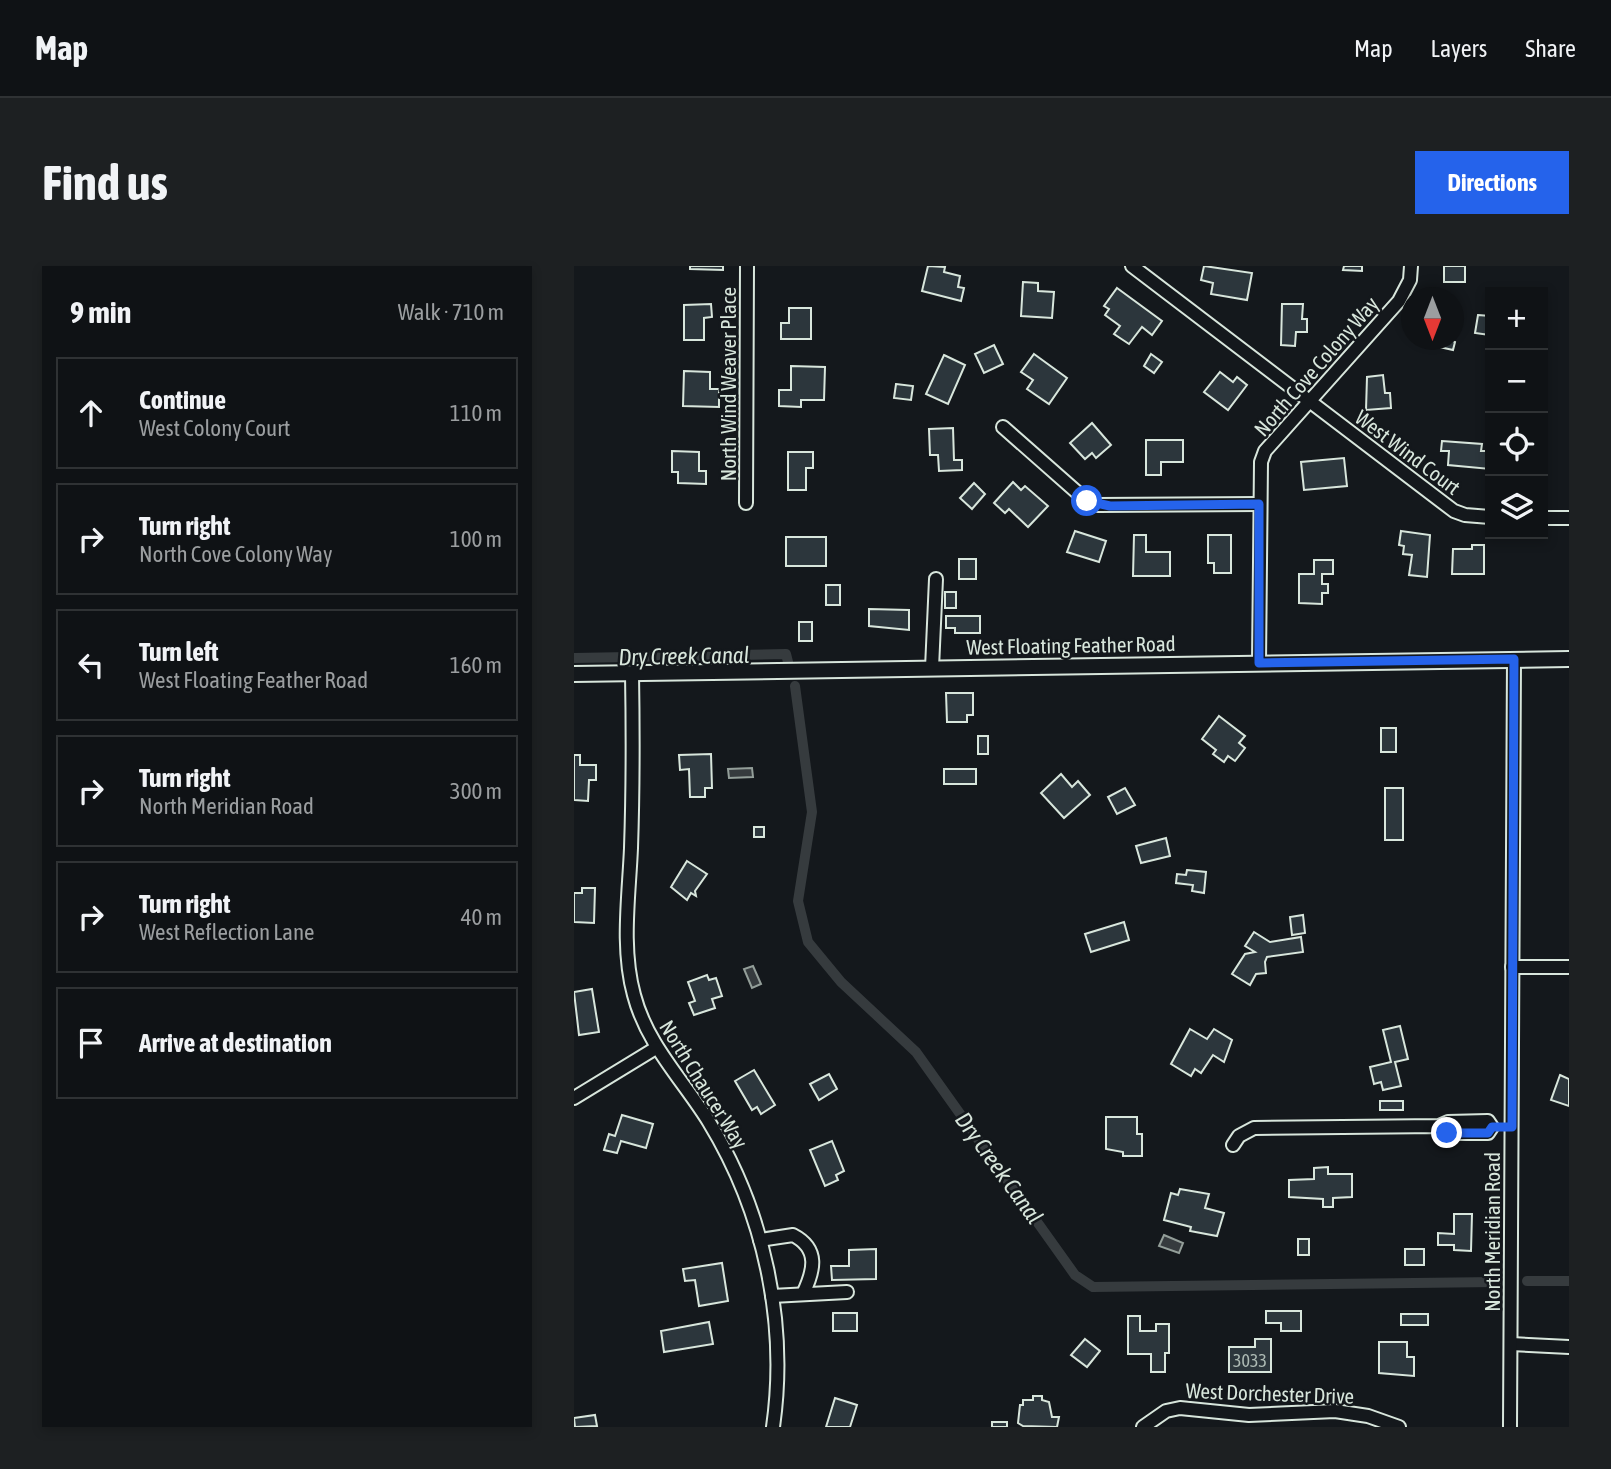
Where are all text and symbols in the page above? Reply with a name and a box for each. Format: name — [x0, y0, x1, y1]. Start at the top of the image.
text: Map — [35, 29, 88, 67]
text: Map — [1354, 35, 1393, 62]
text: Layers — [1431, 35, 1487, 62]
text: Share — [1525, 35, 1576, 62]
button: Directions — [1415, 151, 1569, 214]
text: Find us — [42, 154, 168, 210]
street label: North Wind Weaver Place — [716, 287, 740, 481]
north arrow — [1401, 287, 1464, 350]
map controls — [1485, 287, 1548, 539]
button: + — [1485, 287, 1548, 350]
street label: North Cove Colony Way — [1249, 291, 1383, 441]
text: 9 min — [70, 295, 131, 329]
text: Walk · 710 m — [398, 299, 504, 325]
button: − — [1485, 350, 1548, 413]
text: Continue — [139, 385, 226, 415]
icon: ahead — [72, 394, 110, 432]
text: 110 m — [450, 400, 502, 426]
street label: West Wind Court — [1351, 405, 1465, 499]
button: locate — [1485, 413, 1548, 476]
text: West Colony Court — [139, 415, 290, 441]
button: layers — [1485, 476, 1548, 539]
route start — [1071, 485, 1102, 516]
text: Turn right — [139, 511, 230, 541]
icon: right — [72, 520, 110, 558]
text: 100 m — [450, 526, 502, 552]
text: North Cove Colony Way — [139, 541, 332, 567]
street label: West Floating Feather Road — [966, 631, 1176, 659]
text: Turn left — [139, 637, 219, 667]
water label: Dry Creek Canal — [618, 642, 750, 670]
icon: left — [72, 646, 110, 684]
text: 160 m — [450, 652, 502, 678]
text: West Floating Feather Road — [139, 667, 368, 693]
text: Turn right — [139, 763, 230, 793]
icon: right — [72, 772, 110, 810]
text: 300 m — [450, 778, 502, 804]
text: North Meridian Road — [139, 793, 314, 819]
text: Turn right — [139, 889, 230, 919]
icon: right — [72, 898, 110, 936]
text: 40 m — [461, 904, 502, 930]
text: West Reflection Lane — [139, 919, 315, 945]
street label: North Chaucer Way — [655, 1016, 753, 1153]
icon: arrive — [72, 1024, 110, 1062]
text: Arrive at destination — [139, 1028, 332, 1058]
water label: Dry Creek Canal — [950, 1107, 1048, 1229]
route end — [1431, 1117, 1462, 1148]
street label: North Meridian Road — [1480, 1152, 1504, 1312]
house number: 3033 — [1233, 1350, 1267, 1371]
street label: West Dorchester Drive — [1185, 1378, 1355, 1408]

